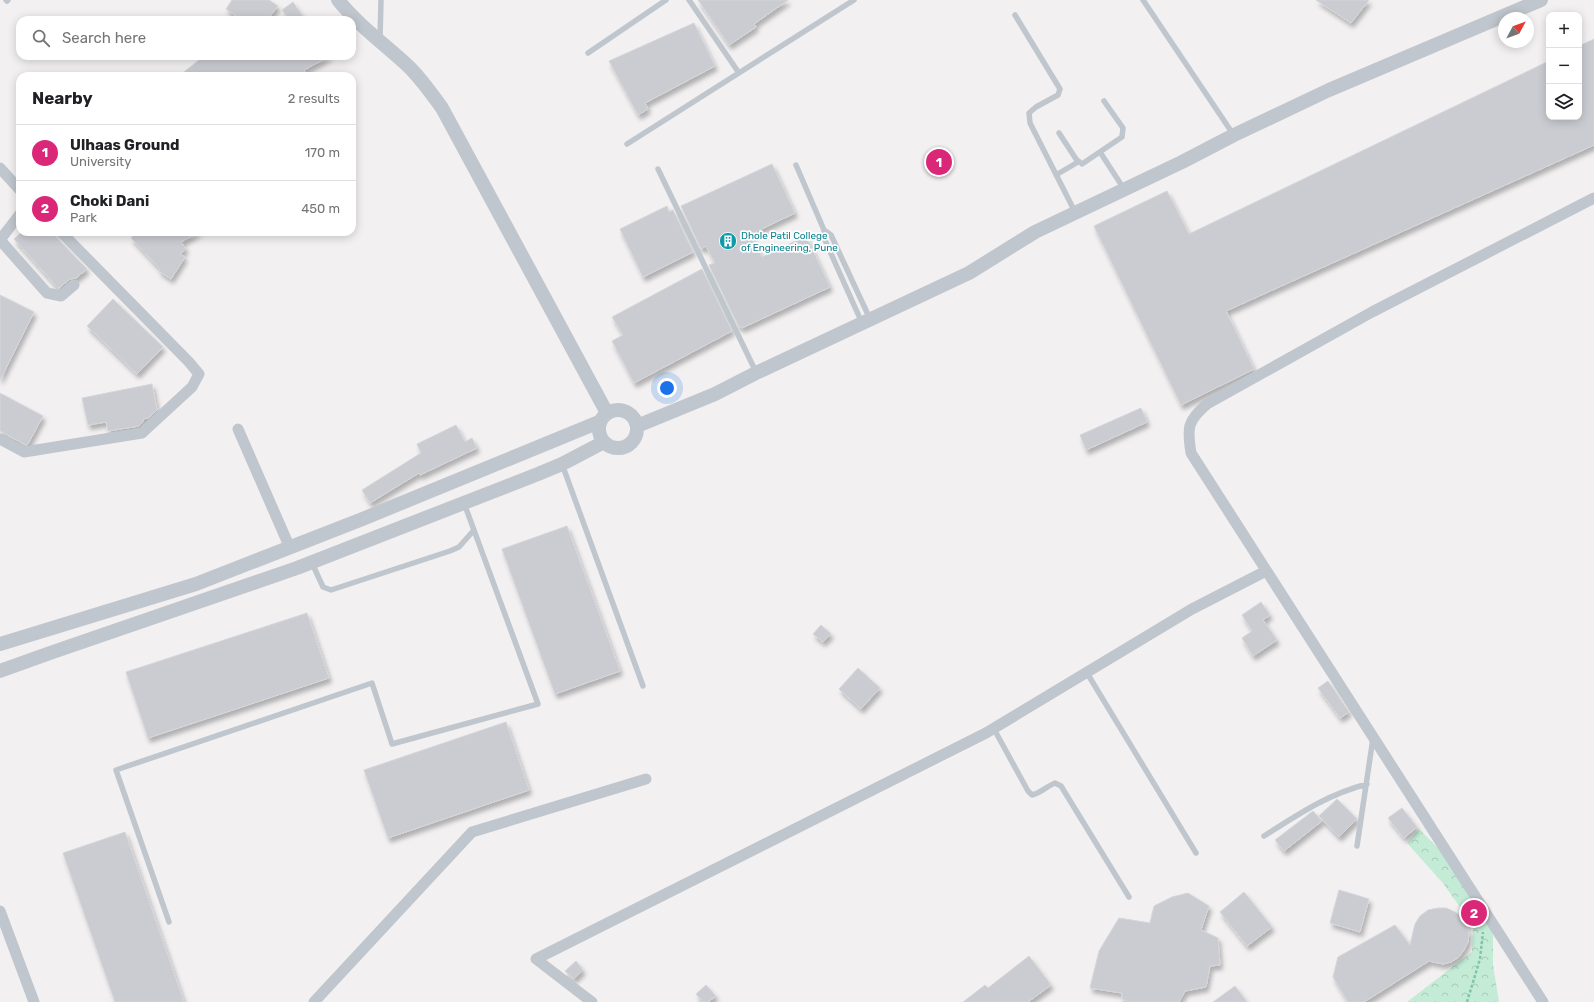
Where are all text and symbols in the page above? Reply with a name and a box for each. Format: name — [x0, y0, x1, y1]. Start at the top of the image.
north arrow — [1498, 12, 1534, 48]
map controls — [1546, 12, 1582, 120]
button: + — [1546, 12, 1582, 48]
search box — [16, 16, 356, 60]
icon: search — [30, 27, 52, 49]
text: Search here — [62, 29, 146, 47]
button: − — [1546, 48, 1582, 84]
button: layers — [1546, 84, 1582, 120]
text: Nearby — [32, 88, 93, 108]
text: 2 results — [288, 91, 340, 106]
text: Ulhaas Ground — [70, 136, 180, 154]
text: 1 — [42, 145, 48, 160]
text: 170 m — [305, 145, 340, 160]
pin: 1 — [926, 147, 952, 177]
text: University — [70, 154, 131, 169]
text: Choki Dani — [70, 192, 149, 210]
text: 2 — [41, 201, 49, 216]
text: 450 m — [301, 201, 340, 216]
text: Park — [70, 210, 97, 225]
place label: Dhole Patil College of Engineering, Pune — [741, 230, 838, 254]
building icon: Dhole Patil College of Engineering, Pune — [718, 231, 738, 251]
your location — [657, 378, 677, 398]
pin: 2 — [1461, 898, 1487, 928]

